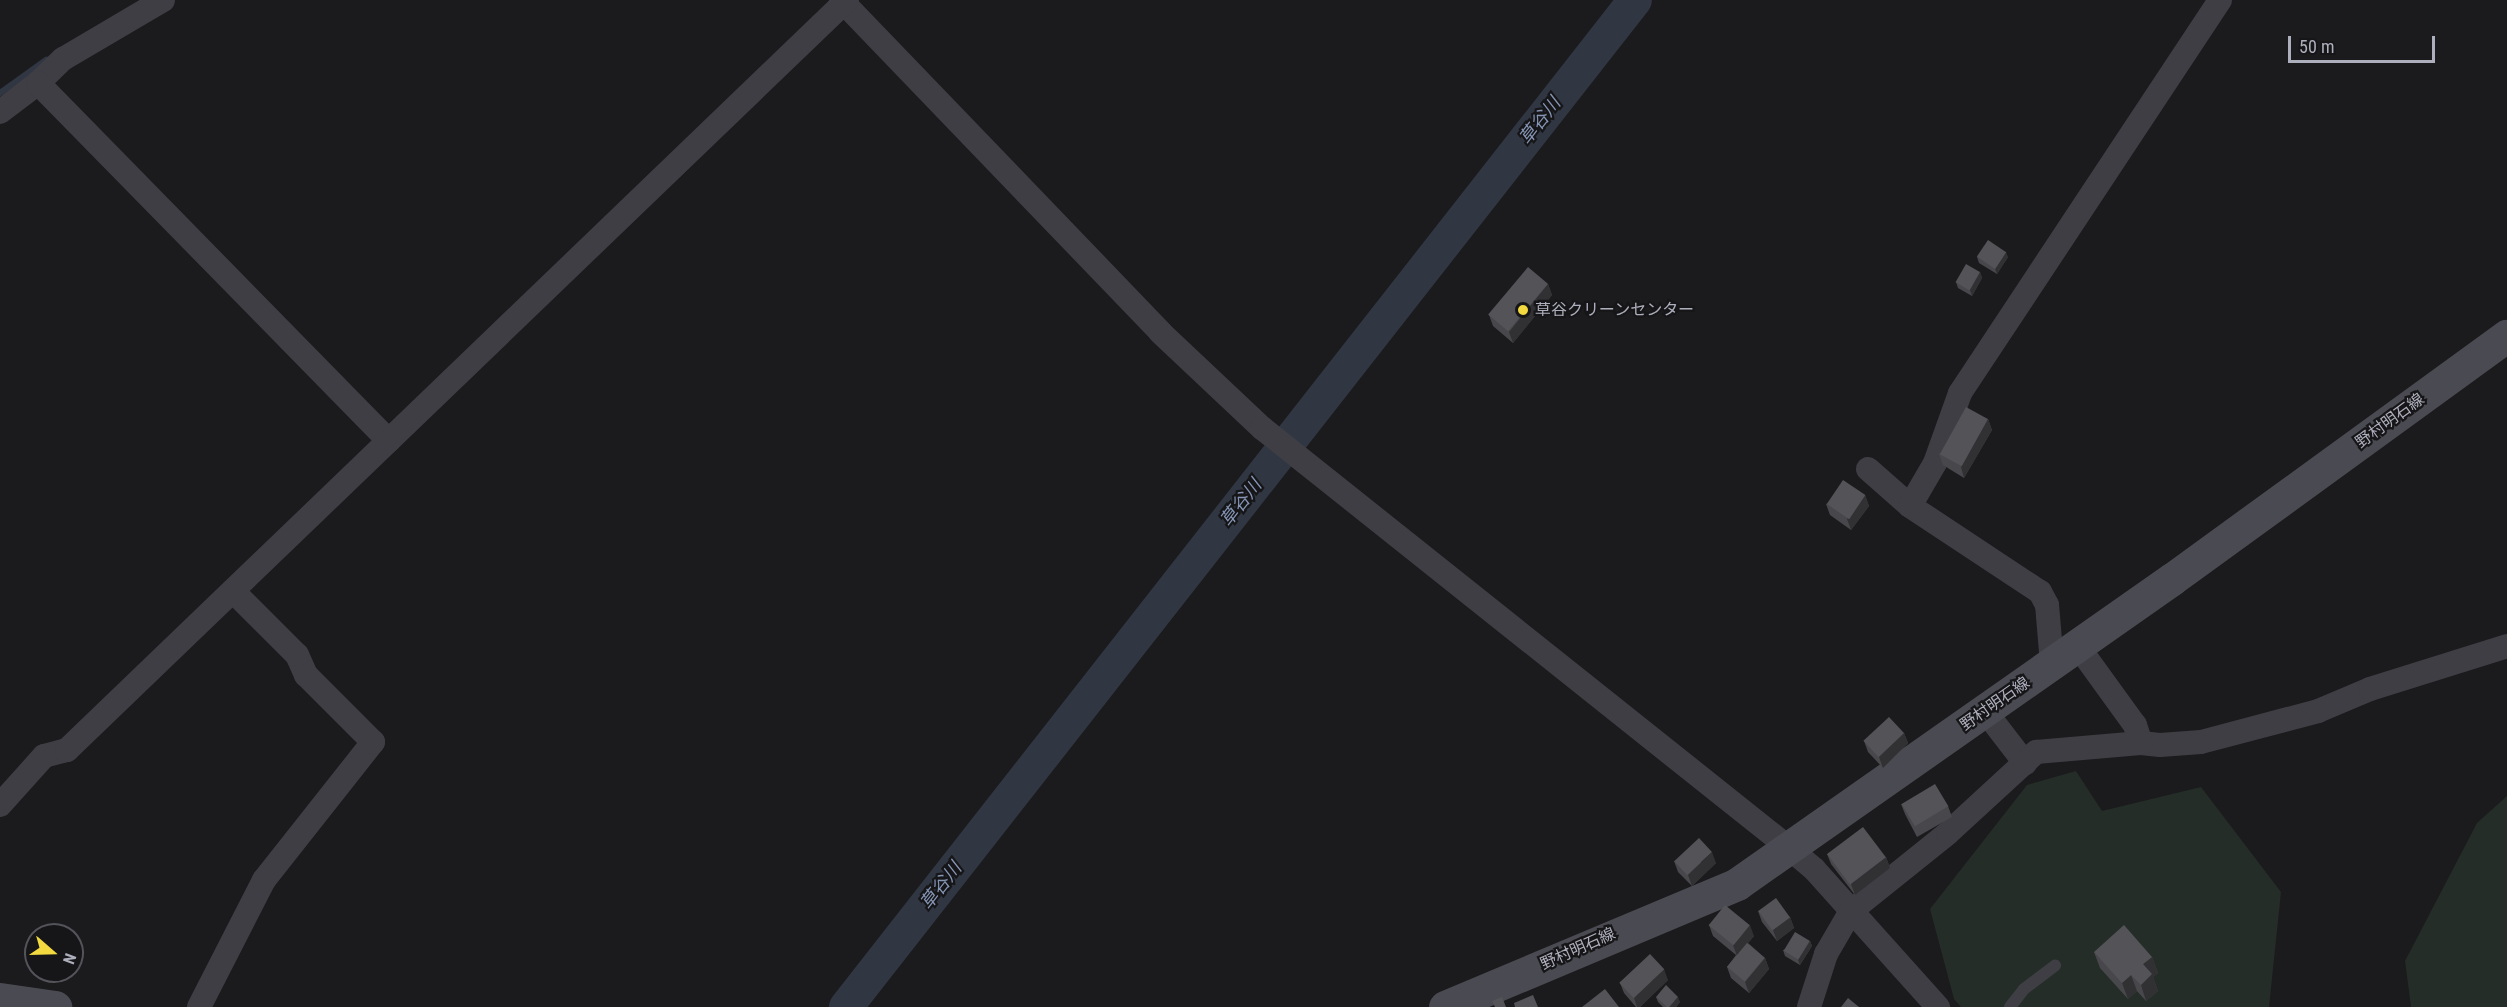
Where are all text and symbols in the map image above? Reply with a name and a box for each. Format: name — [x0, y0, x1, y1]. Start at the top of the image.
scale bar — [2291, 24, 2438, 62]
text: 50 m — [2299, 36, 2334, 57]
water label: 草谷川 — [1515, 93, 1565, 149]
place label: 草谷クリーンセンター — [1535, 300, 1695, 320]
marker: 草谷クリーンセンター — [1516, 303, 1530, 317]
street label: 野村明石線 — [2352, 390, 2428, 452]
water label: 草谷川 — [1216, 475, 1266, 531]
street label: 野村明石線 — [1957, 673, 2033, 735]
water label: 草谷川 — [916, 858, 966, 914]
north arrow — [24, 923, 84, 983]
street label: 野村明石線 — [1538, 924, 1618, 974]
text: N — [59, 951, 80, 966]

